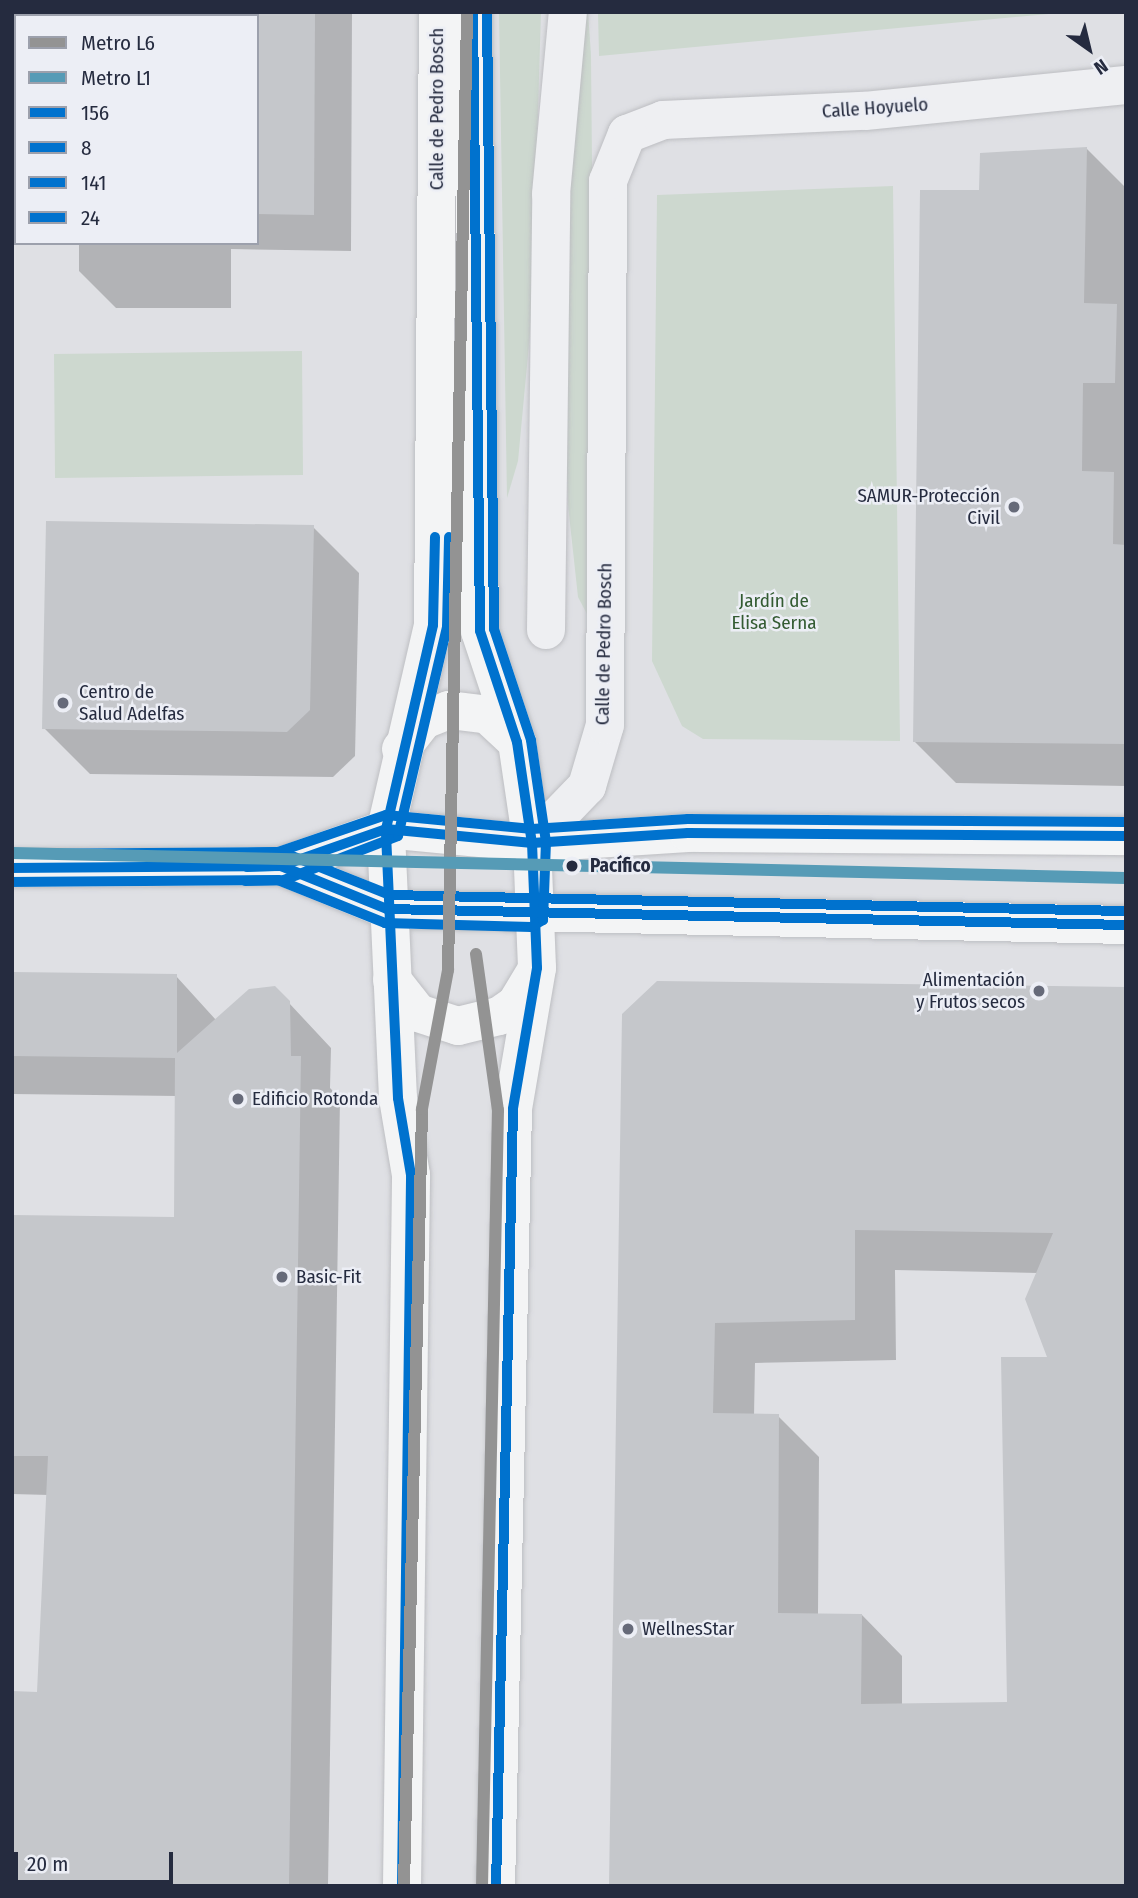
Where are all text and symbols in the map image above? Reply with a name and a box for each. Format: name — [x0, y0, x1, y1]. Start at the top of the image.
legend — [14, 14, 259, 245]
north arrow — [1054, 14, 1124, 84]
street label: Calle de Pedro Bosch — [426, 28, 448, 190]
text: Metro L6 — [81, 30, 155, 56]
text: N — [1090, 54, 1112, 80]
text: Metro L1 — [81, 65, 151, 91]
street label: Calle Hoyuelo — [821, 93, 929, 123]
text: 156 — [81, 100, 109, 126]
text: 8 — [81, 135, 92, 161]
text: 141 — [81, 170, 106, 196]
text: 24 — [81, 205, 100, 231]
place label: SAMUR-Protección Civil — [857, 485, 1000, 529]
marker: SAMUR-Protección Civil — [1006, 499, 1022, 515]
street label: Calle de Pedro Bosch — [591, 563, 617, 725]
park label: Jardín de Elisa Serna — [731, 590, 817, 634]
place label: Centro de Salud Adelfas — [79, 681, 184, 725]
marker: Centro de Salud Adelfas — [53, 693, 73, 713]
marker: Pacífico — [560, 854, 584, 878]
place label: Pacífico — [590, 855, 651, 877]
place label: Alimentación y Frutos secos — [916, 969, 1025, 1013]
marker: Alimentación y Frutos secos — [1031, 983, 1047, 999]
place label: Edificio Rotonda — [252, 1088, 378, 1110]
marker: Edificio Rotonda — [230, 1091, 246, 1107]
place label: Basic-Fit — [296, 1266, 362, 1288]
marker: Basic-Fit — [274, 1269, 290, 1285]
place label: WellnesStar — [642, 1618, 734, 1640]
marker: WellnesStar — [620, 1621, 636, 1637]
scale bar — [18, 1839, 177, 1883]
text: 20 m — [27, 1851, 68, 1877]

